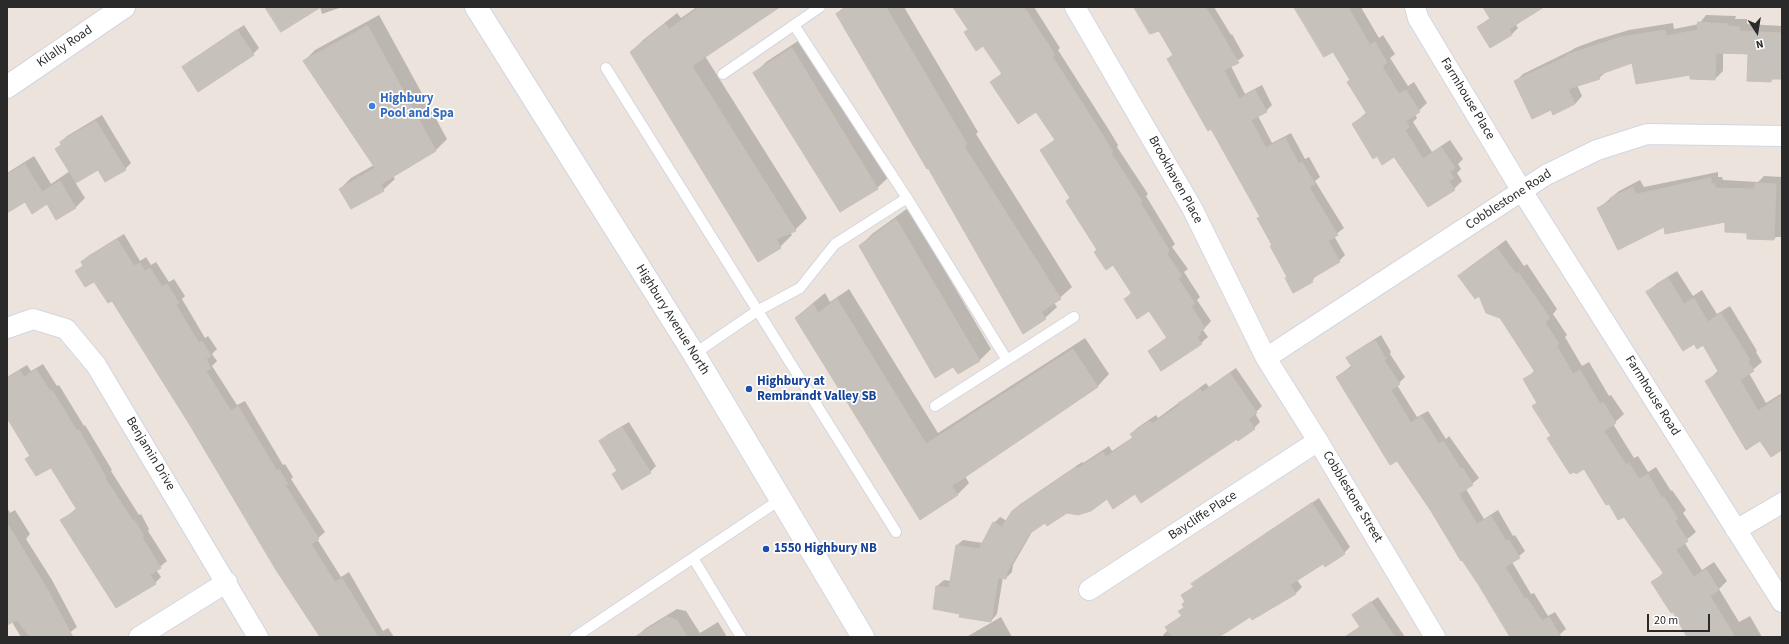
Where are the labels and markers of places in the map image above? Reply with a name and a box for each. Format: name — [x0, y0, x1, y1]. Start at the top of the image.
place label: Highbury Pool and Spa — [380, 91, 454, 122]
marker: Highbury Pool and Spa — [367, 101, 377, 111]
place label: Highbury at Rembrandt Valley SB — [757, 374, 876, 405]
marker: Highbury at Rembrandt Valley SB — [744, 384, 754, 394]
place label: 1550 Highbury NB — [774, 541, 877, 557]
marker: 1550 Highbury NB — [761, 544, 771, 554]

